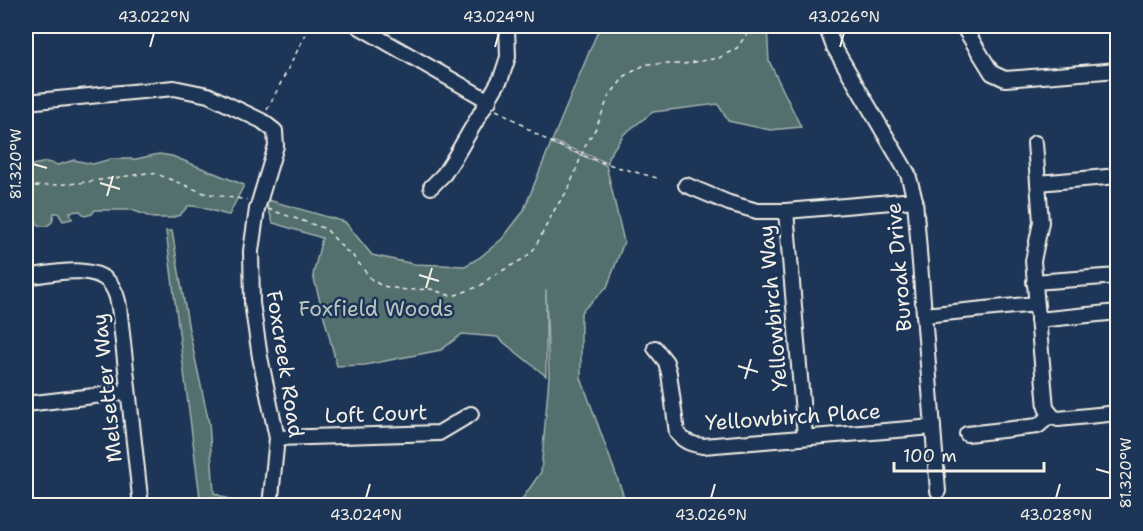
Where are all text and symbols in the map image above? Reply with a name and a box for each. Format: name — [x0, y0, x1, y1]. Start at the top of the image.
text: 43.022°N — [118, 7, 190, 27]
text: 43.024°N — [463, 7, 535, 27]
text: 43.026°N — [808, 7, 880, 27]
text: 81.320°W — [6, 128, 26, 200]
street label: Buroak Drive — [879, 201, 919, 333]
street label: Yellowbirch Way — [752, 224, 794, 392]
street label: Foxcreek Road — [260, 289, 310, 439]
park label: Foxfield Woods — [298, 295, 454, 323]
street label: Melsetter Way — [85, 312, 129, 464]
street label: Yellowbirch Place — [704, 397, 882, 437]
street label: Loft Court — [324, 398, 428, 430]
scale bar — [894, 435, 1044, 473]
text: 81.320°W — [1116, 437, 1136, 509]
text: 100 m — [903, 444, 957, 468]
text: 43.024°N — [330, 505, 402, 525]
text: 43.026°N — [675, 505, 747, 525]
text: 43.028°N — [1020, 505, 1092, 525]

